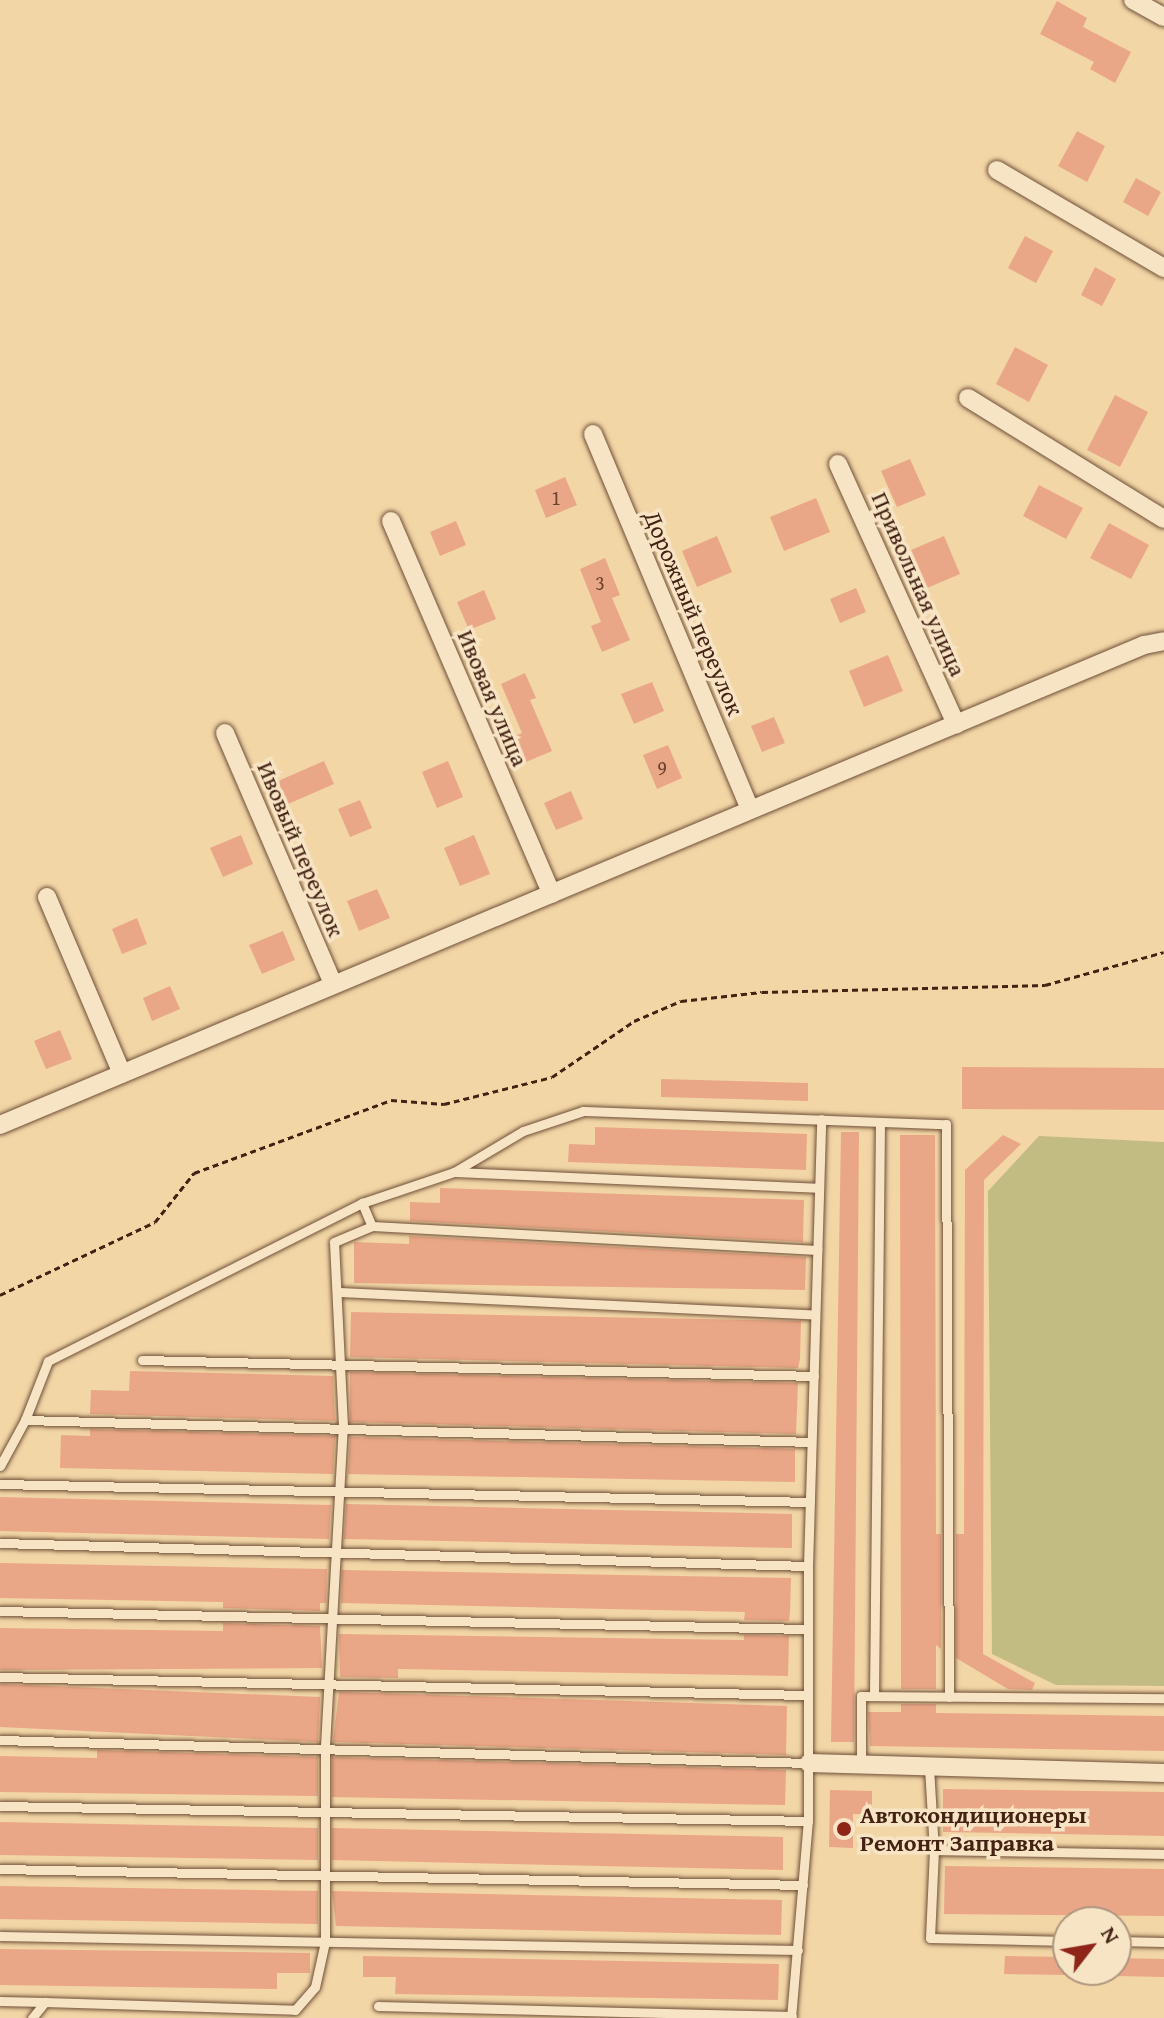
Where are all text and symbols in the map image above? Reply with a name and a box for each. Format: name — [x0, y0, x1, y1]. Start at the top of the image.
house number: 1 — [551, 485, 561, 509]
street label: Привольная улица — [865, 487, 973, 681]
street label: Дорожный переулок — [638, 506, 750, 720]
house number: 3 — [595, 570, 605, 594]
street label: Ивовая улица — [451, 625, 535, 771]
house number: 9 — [657, 755, 667, 779]
street label: Ивовый переулок — [251, 757, 351, 941]
place label: Автокондиционеры Ремонт Заправка — [860, 1801, 1086, 1857]
marker: Автокондиционеры Ремонт Заправка — [835, 1820, 853, 1838]
north arrow — [1052, 1906, 1132, 1986]
text: N — [1093, 1920, 1128, 1949]

